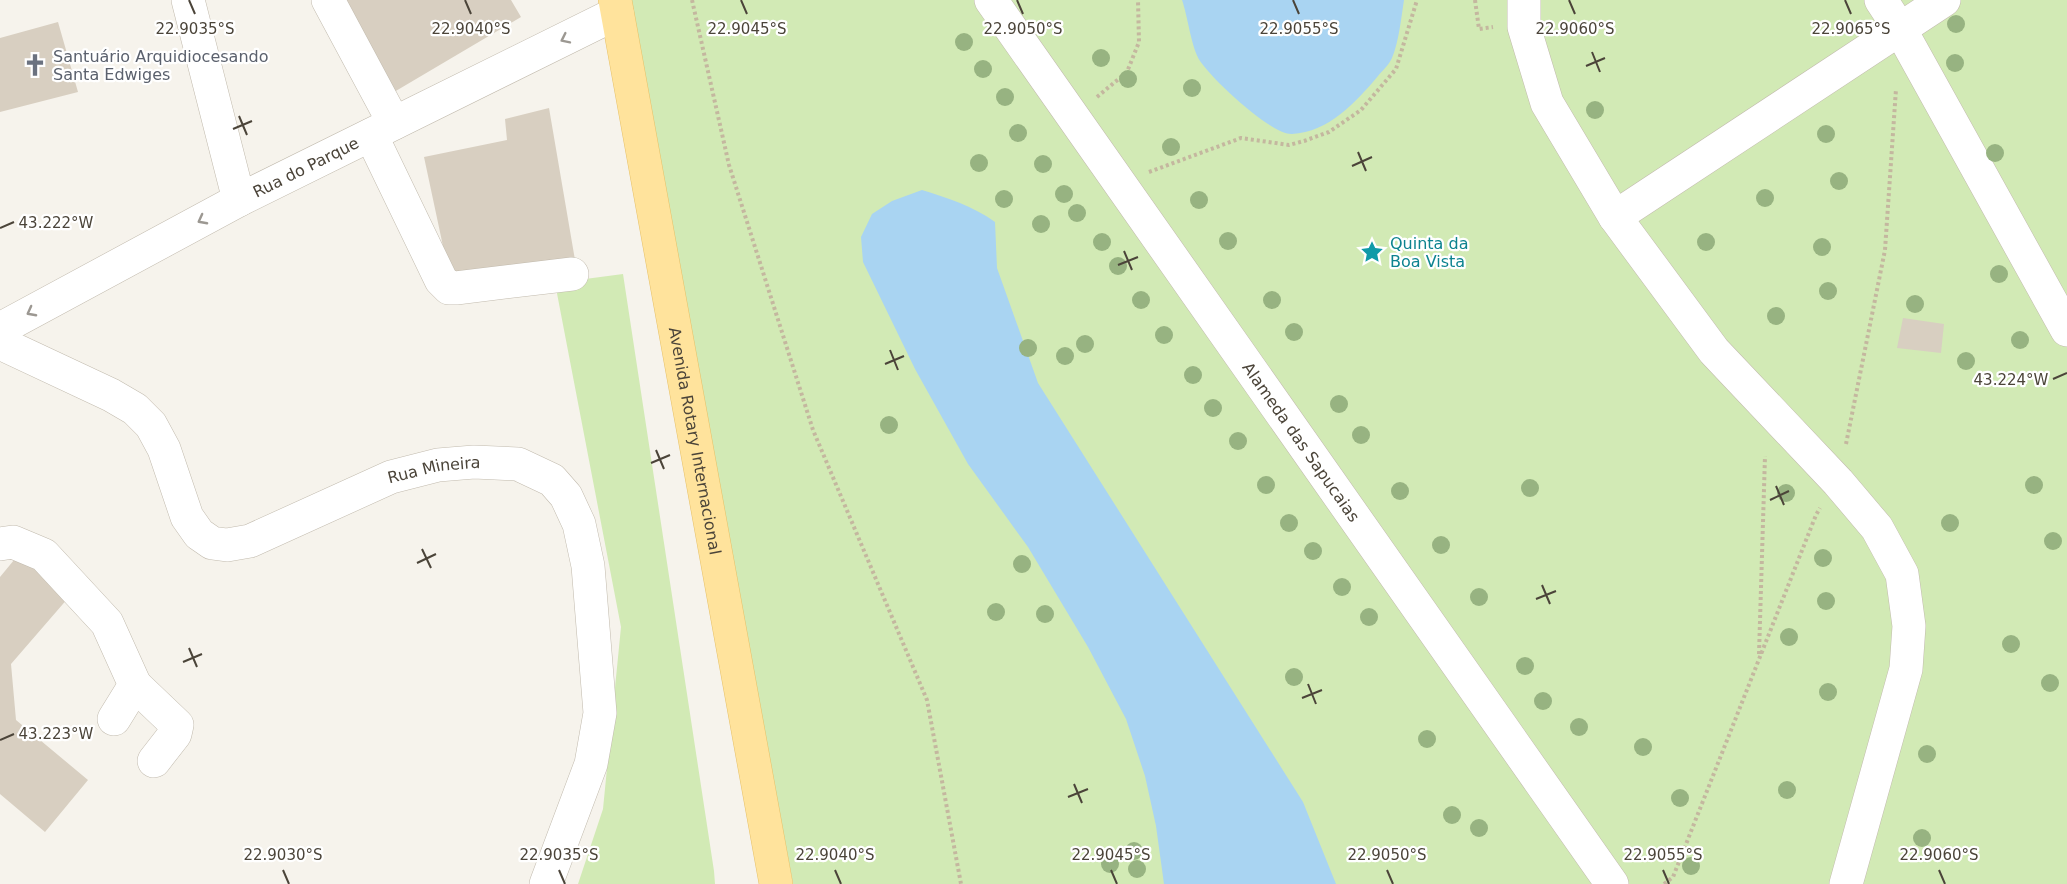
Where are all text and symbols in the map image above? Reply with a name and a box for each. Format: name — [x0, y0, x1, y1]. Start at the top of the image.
text: 22.9035°S — [155, 20, 235, 38]
text: 22.9040°S — [431, 20, 511, 38]
text: 22.9045°S — [707, 20, 787, 38]
text: 22.9050°S — [983, 20, 1063, 38]
text: 22.9055°S — [1259, 20, 1339, 38]
text: 22.9060°S — [1535, 20, 1615, 38]
text: 22.9065°S — [1811, 20, 1891, 38]
one-way arrow — [560, 32, 571, 43]
place label: Santuário Arquidiocesando Santa Edwiges — [53, 47, 268, 84]
church icon: Santuário Arquidiocesando Santa Edwiges — [22, 52, 48, 78]
street label: Rua do Parque — [250, 133, 362, 201]
one-way arrow — [198, 213, 209, 224]
text: 43.222°W — [19, 214, 94, 232]
place label: Quinta da Boa Vista — [1390, 234, 1468, 271]
place icon: Quinta da Boa Vista — [1359, 239, 1385, 265]
one-way arrow — [27, 305, 37, 316]
street label: Avenida Rotary Internacional — [665, 325, 725, 556]
street label: Alameda das Sapucaias — [1239, 358, 1364, 525]
text: 43.224°W — [1974, 371, 2049, 389]
street label: Rua Mineira — [385, 452, 481, 487]
text: 43.223°W — [19, 725, 94, 743]
text: 22.9030°S — [243, 846, 323, 864]
text: 22.9035°S — [519, 846, 599, 864]
text: 22.9040°S — [795, 846, 875, 864]
text: 22.9045°S — [1071, 846, 1151, 864]
text: 22.9050°S — [1347, 846, 1427, 864]
text: 22.9055°S — [1623, 846, 1703, 864]
text: 22.9060°S — [1899, 846, 1979, 864]

